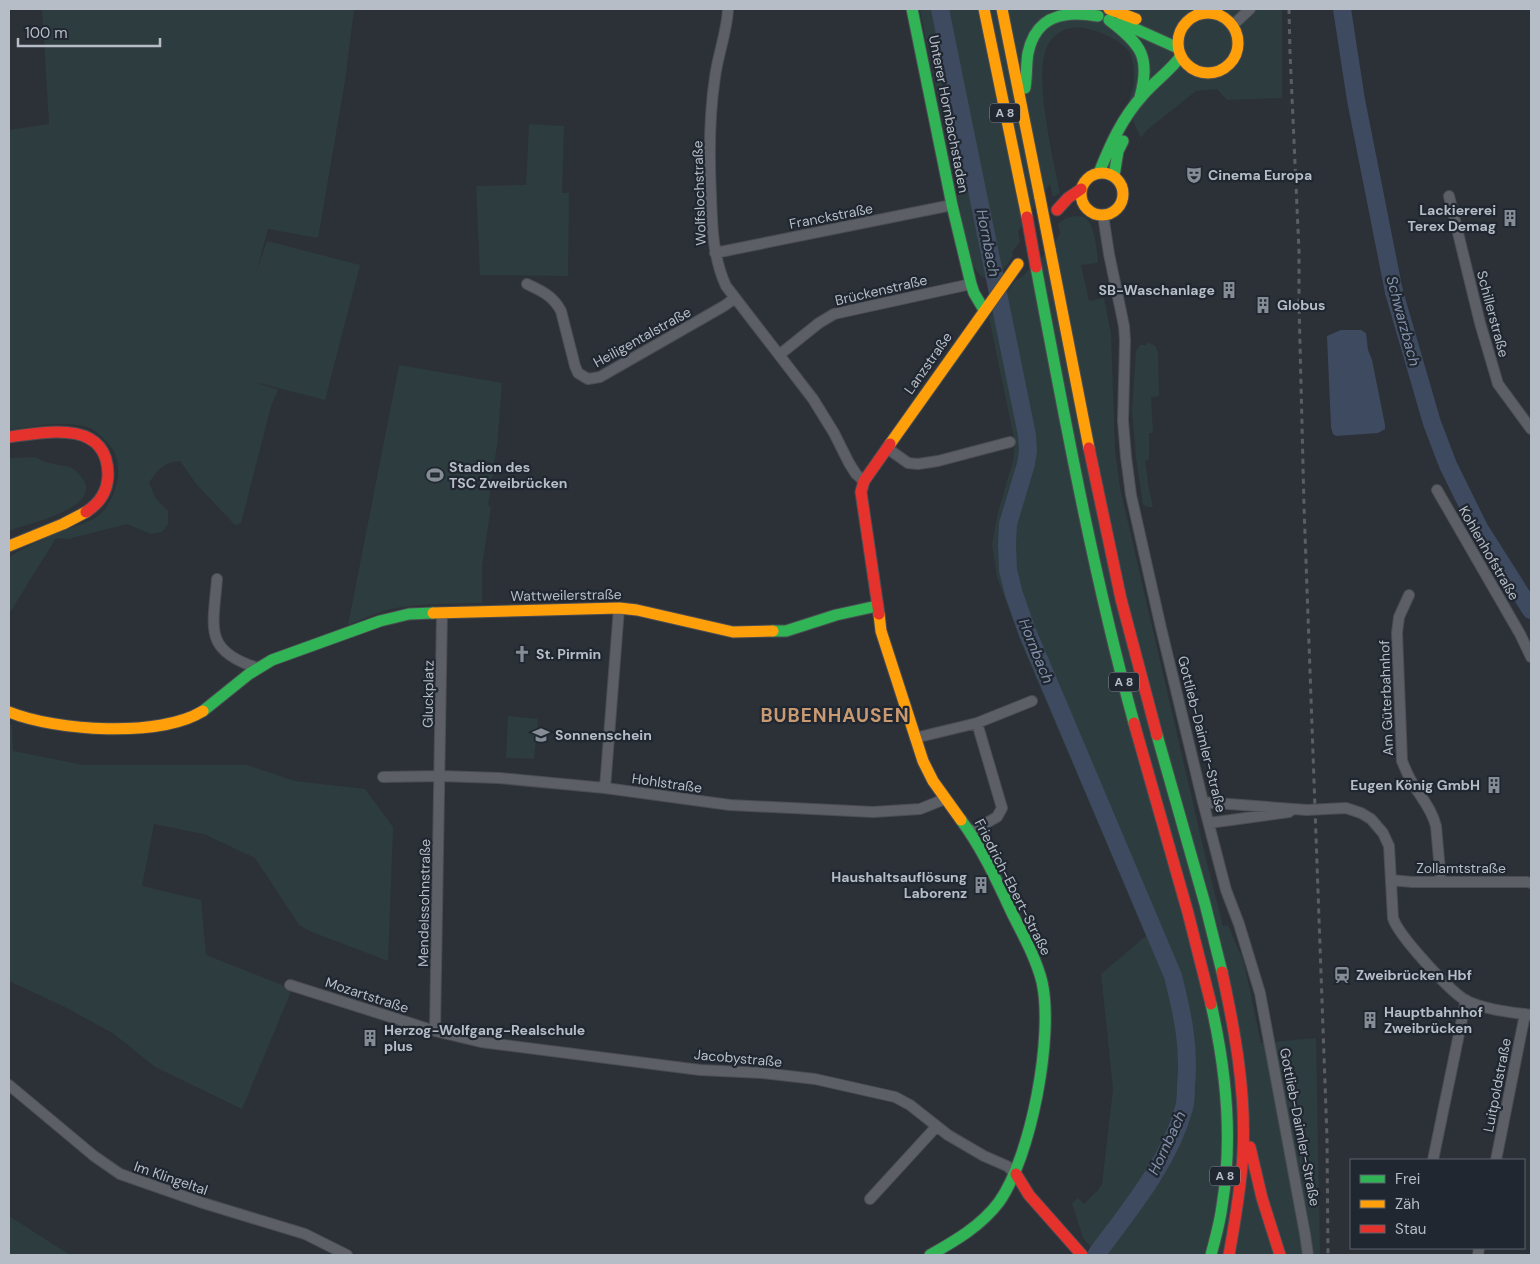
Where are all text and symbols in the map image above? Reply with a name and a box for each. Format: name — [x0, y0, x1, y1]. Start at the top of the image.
scale bar — [18, 15, 160, 47]
text: 100 m — [25, 23, 68, 43]
street label: Unterer Hornbachstaden — [925, 34, 973, 194]
road number: A 8 — [990, 104, 1020, 122]
street label: Wolfslochstraße — [688, 140, 710, 246]
theatre icon: Cinema Europa — [1184, 165, 1204, 185]
place label: Cinema Europa — [1208, 166, 1312, 184]
street label: Franckstraße — [788, 199, 874, 233]
place label: Lackiererei Terex Demag — [1408, 201, 1496, 235]
water label: Hornbach — [972, 208, 1004, 279]
building icon: Lackiererei Terex Demag — [1500, 208, 1520, 228]
street label: Schillerstraße — [1473, 269, 1513, 359]
street label: Brückenstraße — [833, 271, 929, 309]
water label: Schwarzbach — [1381, 274, 1425, 369]
building icon: SB-Waschanlage — [1219, 280, 1239, 300]
place label: SB-Waschanlage — [1099, 281, 1215, 299]
building icon: Globus — [1253, 295, 1273, 315]
place label: Globus — [1277, 296, 1325, 314]
street label: Heiligentalstraße — [590, 303, 694, 371]
street label: Lanzstraße — [900, 329, 956, 397]
place label: Stadion des TSC Zweibrücken — [449, 458, 568, 492]
sports icon: Stadion des TSC Zweibrücken — [425, 465, 445, 485]
street label: Kohlenhofstraße — [1455, 503, 1523, 603]
street label: Wattweilerstraße — [510, 585, 622, 605]
water label: Hornbach — [1014, 616, 1058, 687]
street label: Am Güterbahnhof — [1375, 639, 1397, 756]
church icon: St. Pirmin — [512, 644, 532, 664]
place label: St. Pirmin — [536, 645, 601, 663]
street label: Gottlieb-Daimler-Straße — [1174, 654, 1230, 814]
street label: Gluckplatz — [418, 660, 438, 728]
road number: A 8 — [1109, 672, 1139, 692]
district label: BUBENHAUSEN — [760, 703, 910, 728]
school or university icon: Sonnenschein — [531, 725, 551, 745]
place label: Sonnenschein — [555, 726, 652, 744]
street label: Hohlstraße — [631, 769, 703, 797]
building icon: Eugen König GmbH — [1484, 775, 1504, 795]
place label: Eugen König GmbH — [1350, 776, 1480, 794]
street label: Friedrich-Ebert-Straße — [971, 816, 1055, 958]
street label: Mendelssohnstraße — [414, 839, 434, 967]
street label: Zollamtstraße — [1416, 859, 1506, 877]
place label: Haushaltsauflösung Laborenz — [831, 868, 967, 902]
building icon: Haushaltsauflösung Laborenz — [971, 875, 991, 895]
station icon: Zweibrücken Hbf — [1332, 965, 1352, 985]
place label: Zweibrücken Hbf — [1356, 966, 1472, 984]
street label: Mozartstraße — [323, 973, 411, 1017]
place label: Hauptbahnhof Zweibrücken — [1384, 1003, 1483, 1037]
building icon: Hauptbahnhof Zweibrücken — [1360, 1010, 1380, 1030]
place label: Herzog-Wolfgang-Realschule plus — [384, 1021, 585, 1055]
building icon: Herzog-Wolfgang-Realschule plus — [360, 1028, 380, 1048]
street label: Luitpoldstraße — [1479, 1036, 1515, 1133]
street label: Jacobystraße — [693, 1045, 783, 1071]
street label: Gottlieb-Daimler-Straße — [1276, 1046, 1324, 1208]
water label: Hornbach — [1144, 1108, 1191, 1178]
street label: Im Klingeltal — [132, 1157, 210, 1199]
legend — [1350, 1159, 1525, 1249]
road number: A 8 — [1210, 1166, 1240, 1186]
text: Frei — [1395, 1169, 1420, 1189]
text: Zäh — [1395, 1194, 1420, 1214]
text: Stau — [1395, 1219, 1426, 1239]

